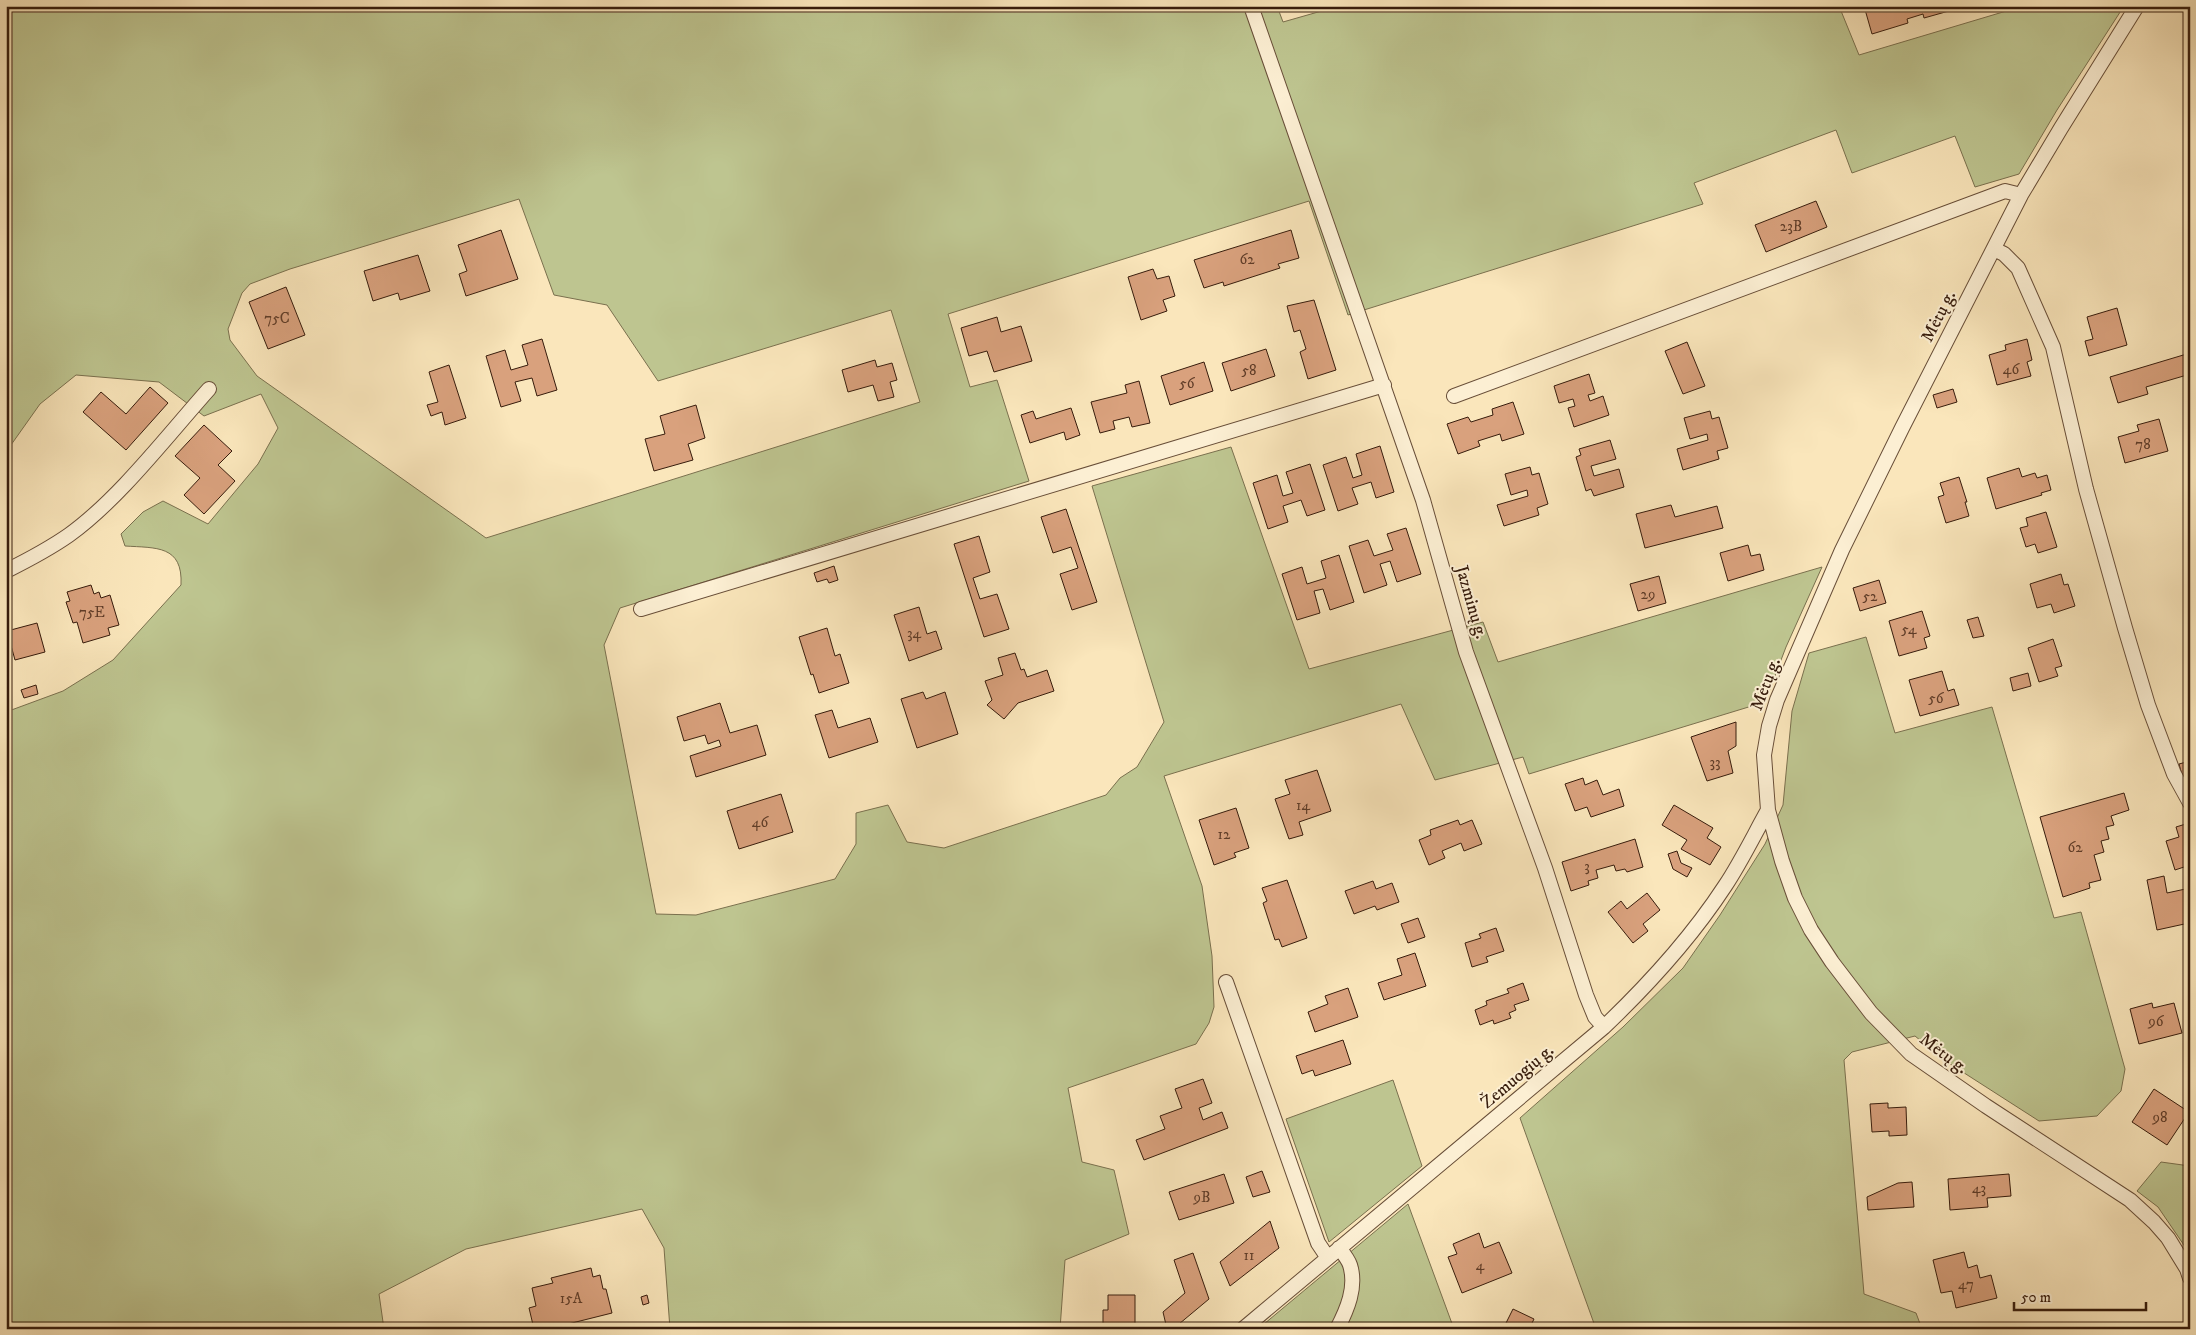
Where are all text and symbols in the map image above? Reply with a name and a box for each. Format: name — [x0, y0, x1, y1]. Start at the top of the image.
house number: 23B — [1780, 217, 1802, 236]
house number: 62 — [1239, 250, 1255, 269]
street label: Mėtų g. — [1917, 287, 1961, 346]
house number: 75C — [264, 309, 290, 328]
house number: 46 — [2003, 360, 2020, 379]
house number: 58 — [1242, 361, 1256, 380]
house number: 56 — [1179, 374, 1196, 393]
house number: 78 — [2135, 435, 2151, 454]
street label: Jazminų g. — [1450, 561, 1492, 642]
house number: 29 — [1641, 585, 1655, 604]
house number: 52 — [1863, 587, 1878, 606]
house number: 75E — [79, 603, 105, 622]
house number: 54 — [1901, 620, 1917, 639]
house number: 34 — [907, 624, 921, 643]
street label: Mėtų g. — [1746, 655, 1786, 714]
house number: 56 — [1928, 689, 1945, 708]
house number: 33 — [1709, 753, 1721, 772]
house number: 14 — [1296, 796, 1310, 815]
house number: 46 — [752, 813, 769, 832]
house number: 12 — [1218, 825, 1231, 844]
house number: 62 — [2067, 838, 2083, 857]
house number: 3 — [1584, 857, 1590, 876]
house number: 96 — [2147, 1012, 2165, 1031]
street label: Mėtų g. — [1915, 1028, 1972, 1079]
street label: Žemuogių g. — [1476, 1039, 1559, 1114]
house number: 98 — [2152, 1108, 2168, 1127]
house number: 43 — [1972, 1179, 1986, 1198]
house number: 9B — [1193, 1188, 1210, 1207]
house number: 11 — [1243, 1246, 1255, 1265]
house number: 4 — [1476, 1256, 1485, 1275]
house number: 47 — [1958, 1275, 1974, 1294]
scale bar — [2014, 1280, 2146, 1312]
text: 50 m — [2021, 1288, 2051, 1307]
house number: 15A — [560, 1289, 583, 1308]

